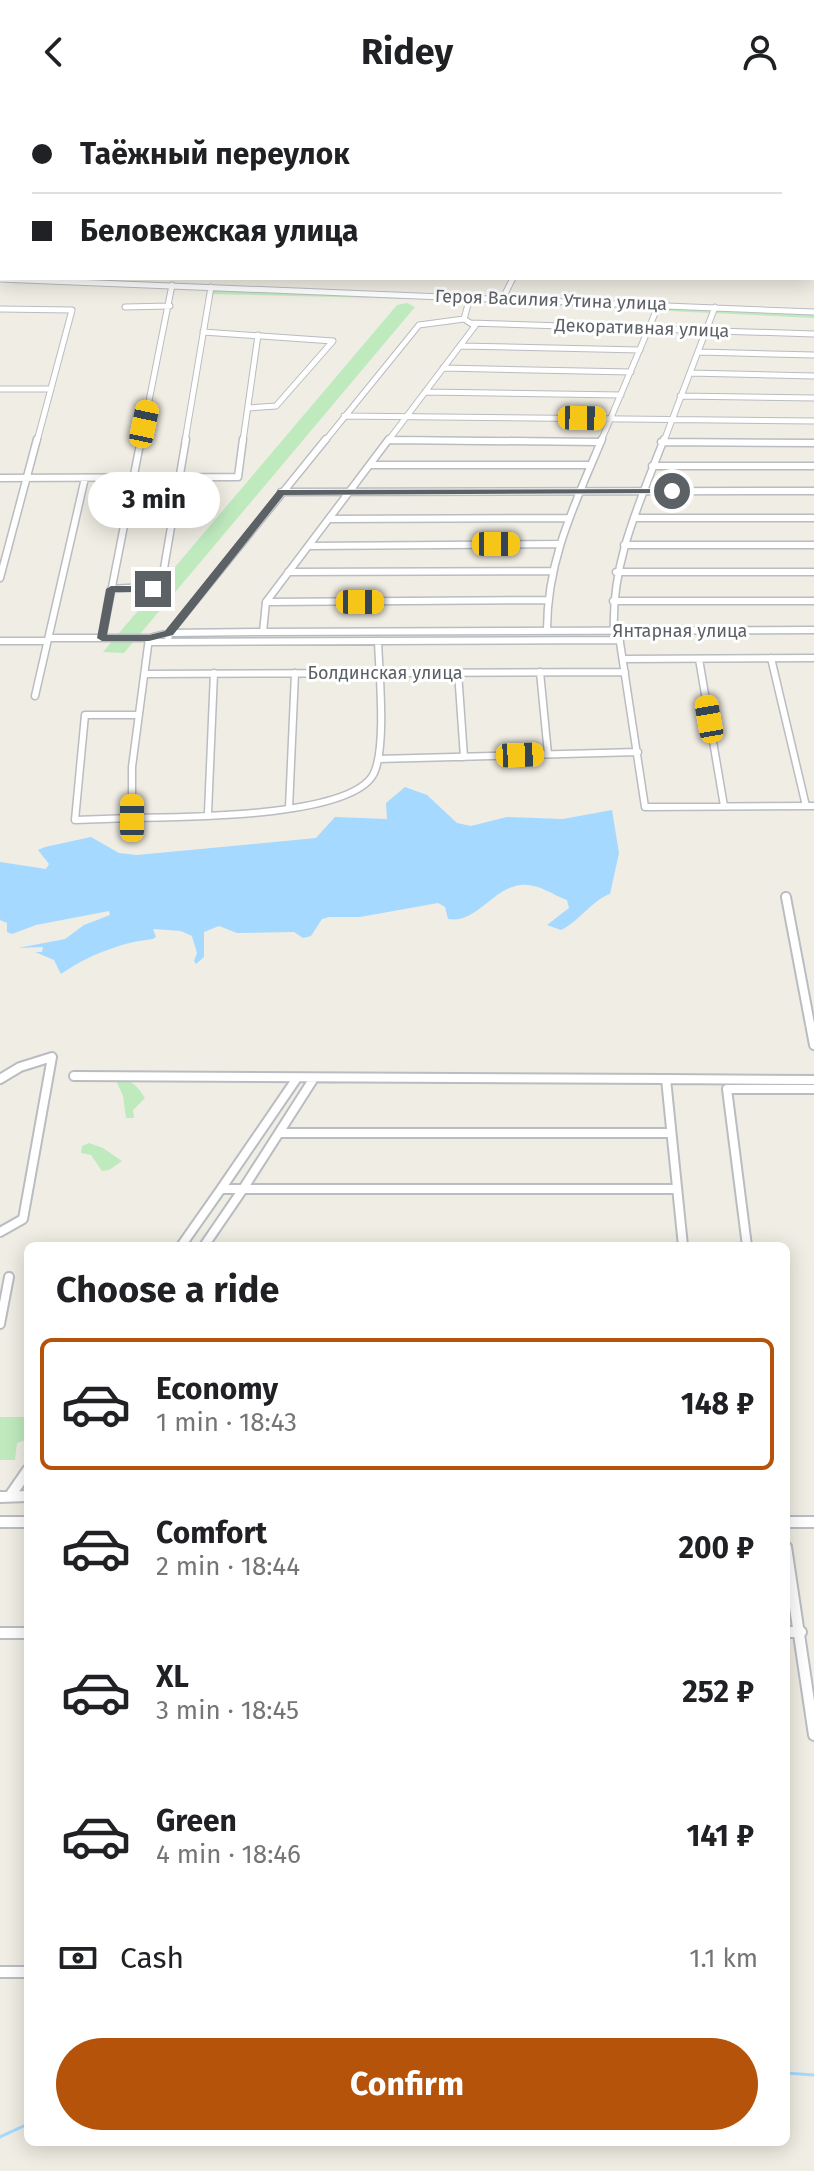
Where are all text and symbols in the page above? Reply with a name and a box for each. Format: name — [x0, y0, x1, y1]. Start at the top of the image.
icon: back — [32, 30, 76, 74]
text: Ridey — [361, 30, 453, 74]
icon: person — [738, 30, 782, 74]
text: Таёжный переулок — [80, 136, 350, 172]
text: Беловежская улица — [80, 213, 359, 249]
street label: Героя Василия Утина улица — [435, 285, 667, 315]
street label: Декоративная улица — [553, 314, 730, 342]
car — [127, 398, 161, 450]
car — [558, 406, 606, 430]
callout: 3 min — [87, 473, 219, 529]
route start — [654, 473, 690, 509]
text: 3 min — [122, 484, 186, 515]
car — [472, 532, 520, 556]
route end — [135, 571, 171, 607]
car — [336, 590, 384, 614]
street label: Янтарная улица — [613, 620, 747, 642]
street label: Болдинская улица — [308, 662, 462, 684]
car — [693, 693, 725, 745]
car — [496, 742, 544, 768]
car — [120, 794, 144, 842]
text: Choose a ride — [56, 1268, 279, 1312]
icon: car — [60, 1368, 132, 1440]
text: Economy — [156, 1371, 278, 1407]
text: 148 ₽ — [681, 1386, 754, 1422]
text: 1 min · 18:43 — [156, 1407, 297, 1438]
icon: car — [60, 1512, 132, 1584]
text: Comfort — [156, 1515, 267, 1551]
text: 200 ₽ — [678, 1530, 754, 1566]
text: 2 min · 18:44 — [156, 1551, 300, 1582]
icon: car — [60, 1656, 132, 1728]
text: XL — [156, 1659, 189, 1695]
text: 252 ₽ — [682, 1674, 754, 1710]
text: 3 min · 18:45 — [156, 1695, 299, 1726]
icon: car — [60, 1800, 132, 1872]
text: Green — [156, 1803, 237, 1839]
text: 141 ₽ — [686, 1818, 754, 1854]
text: 4 min · 18:46 — [156, 1839, 301, 1870]
icon: cash — [56, 1936, 100, 1980]
text: Cash — [120, 1940, 184, 1976]
text: 1.1 km — [689, 1943, 758, 1974]
button: Confirm — [56, 2038, 758, 2130]

